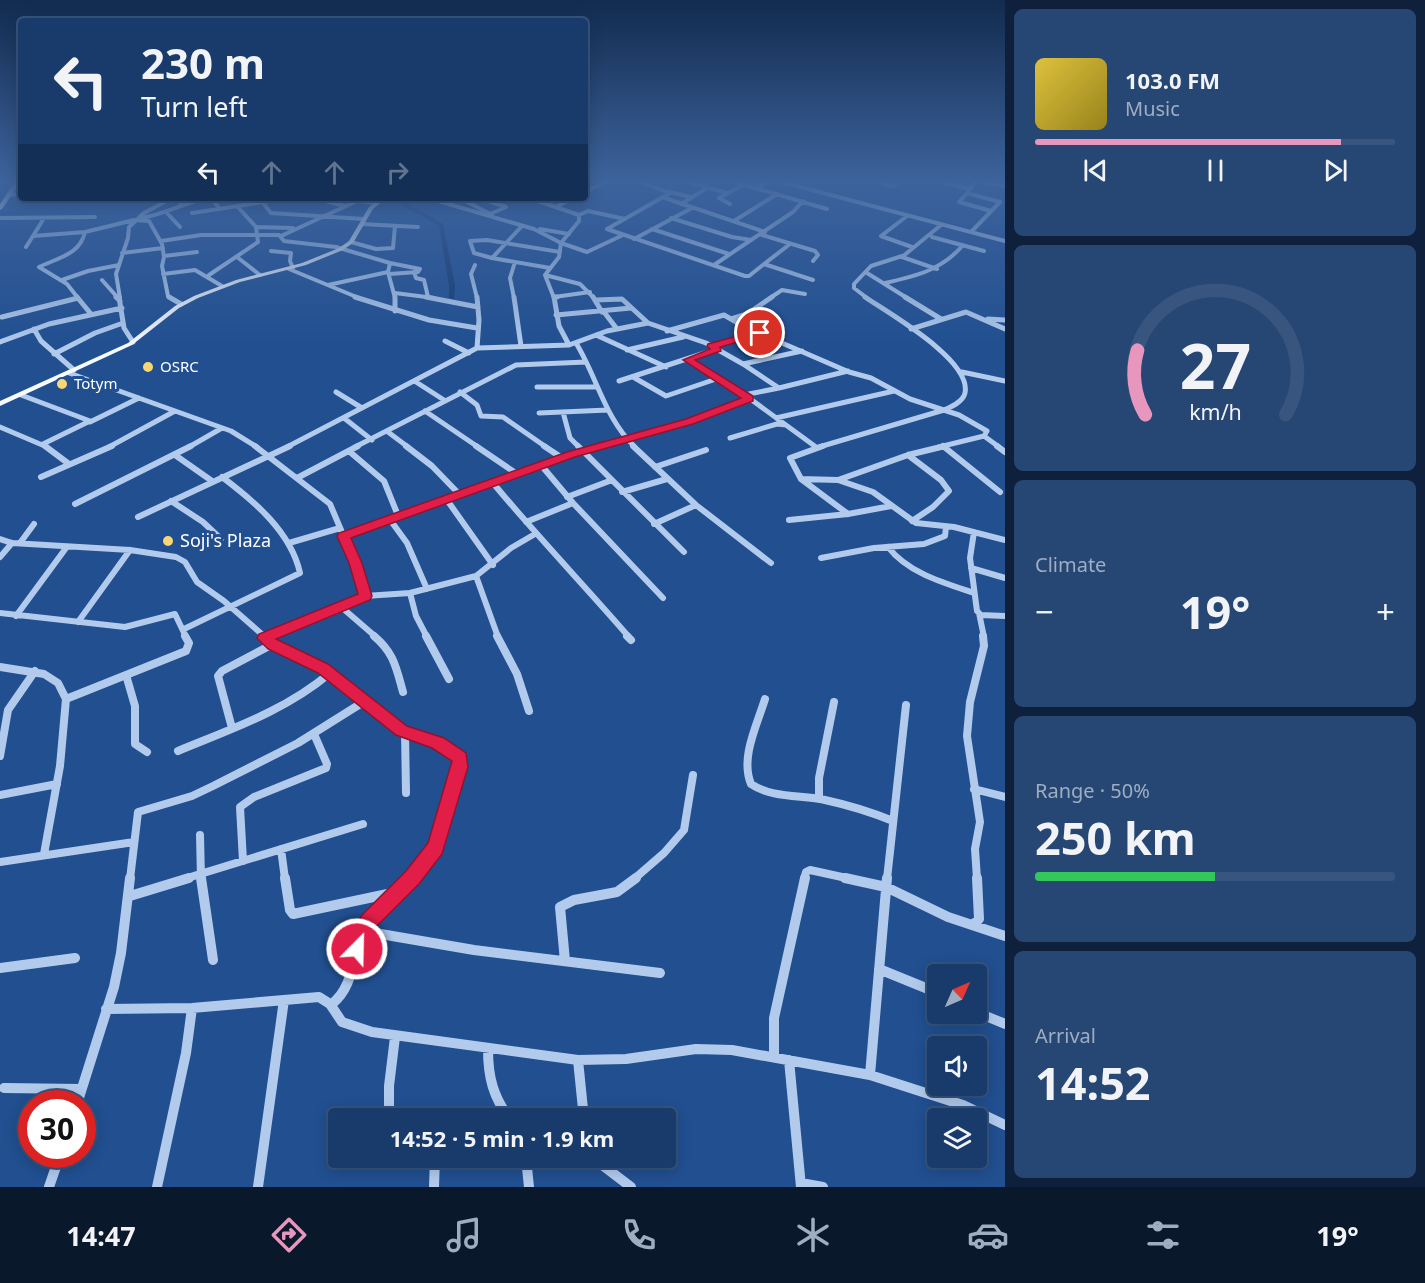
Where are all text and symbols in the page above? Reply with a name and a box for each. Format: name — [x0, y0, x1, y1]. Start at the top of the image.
text: 230 m — [141, 34, 265, 91]
icon: left — [42, 42, 120, 120]
text: 103.0 FM — [1125, 65, 1220, 95]
text: Turn left — [141, 88, 247, 125]
text: Music — [1125, 95, 1180, 122]
icon: previous — [1079, 154, 1112, 187]
icon: pause — [1199, 154, 1232, 187]
icon: next — [1319, 154, 1352, 187]
icon: left — [192, 156, 225, 189]
icon: ahead — [255, 156, 288, 189]
icon: ahead — [318, 156, 351, 189]
icon: right — [381, 156, 414, 189]
pin — [734, 307, 785, 358]
icon: arrive — [743, 316, 776, 349]
text: 27 — [1179, 322, 1251, 407]
place label: OSRC — [160, 356, 199, 376]
marker: OSRC — [141, 360, 155, 374]
place label: Totym — [74, 373, 117, 393]
marker: Totym — [55, 377, 69, 391]
text: km/h — [1189, 397, 1241, 426]
place label: Soji's Plaza — [180, 528, 271, 552]
marker: Soji's Plaza — [161, 534, 175, 548]
text: Climate — [1035, 551, 1106, 578]
text: 19° — [1180, 581, 1250, 642]
text: − — [1035, 589, 1054, 634]
text: + — [1376, 589, 1395, 634]
text: Range · 50% — [1035, 777, 1150, 804]
text: 250 km — [1035, 807, 1196, 868]
position arrow — [325, 917, 389, 981]
north arrow — [927, 964, 987, 1024]
map controls — [927, 964, 987, 1168]
text: Arrival — [1035, 1022, 1096, 1049]
button: sound — [927, 1036, 987, 1096]
text: 14:52 — [1035, 1052, 1151, 1113]
speed limit sign: 30 — [18, 1090, 96, 1168]
button: layers — [927, 1108, 987, 1168]
text: 14:52 · 5 min · 1.9 km — [390, 1123, 614, 1153]
icon: directions — [268, 1214, 310, 1256]
icon: music — [443, 1214, 485, 1256]
icon: phone — [618, 1214, 660, 1256]
icon: climate — [792, 1214, 834, 1256]
icon: car — [967, 1214, 1009, 1256]
icon: filters — [1142, 1214, 1184, 1256]
text: 14:47 — [66, 1217, 136, 1254]
text: 19° — [1316, 1217, 1359, 1254]

